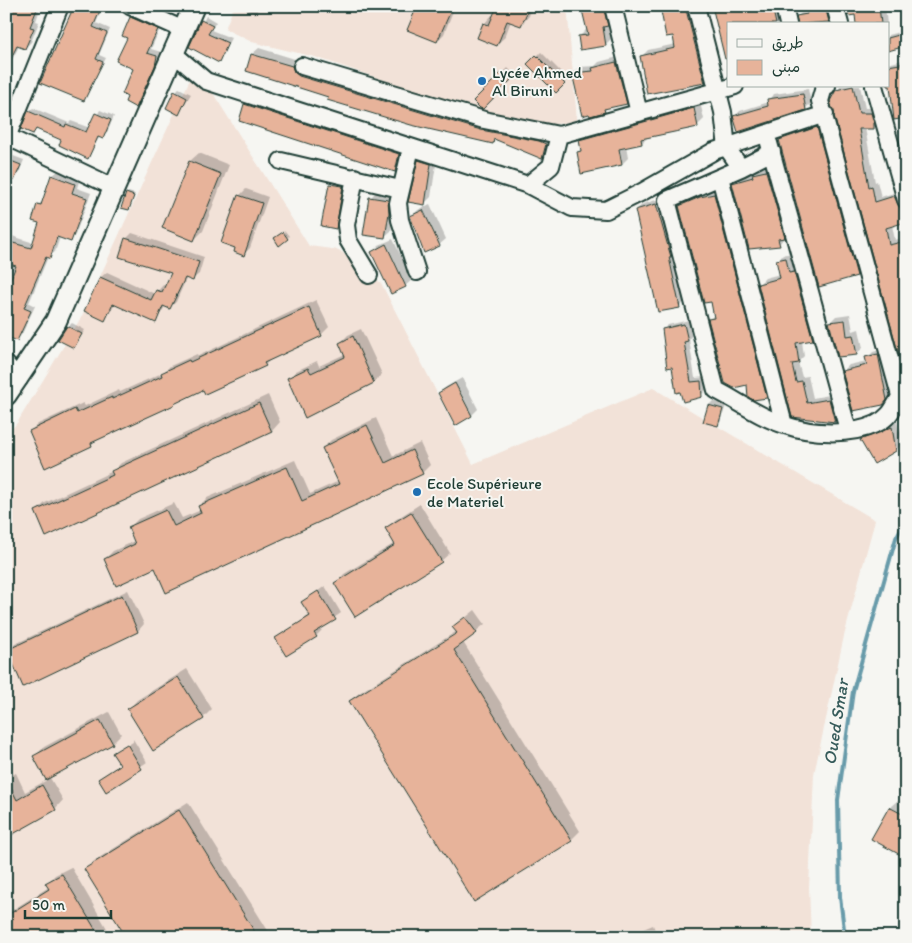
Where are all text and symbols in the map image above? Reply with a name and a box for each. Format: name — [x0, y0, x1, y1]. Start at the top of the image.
legend — [727, 22, 890, 88]
text: طريق — [772, 34, 804, 52]
text: مبنى — [772, 58, 800, 77]
place label: Lycée Ahmed Al Biruni — [492, 63, 582, 100]
marker: Lycée Ahmed Al Biruni — [476, 75, 488, 87]
place label: Ecole Supérieure de Materiel — [427, 474, 542, 511]
marker: Ecole Supérieure de Materiel — [411, 486, 423, 498]
water label: Oued Smar — [818, 676, 854, 767]
scale bar — [25, 888, 111, 920]
text: 50 m — [32, 896, 65, 914]

